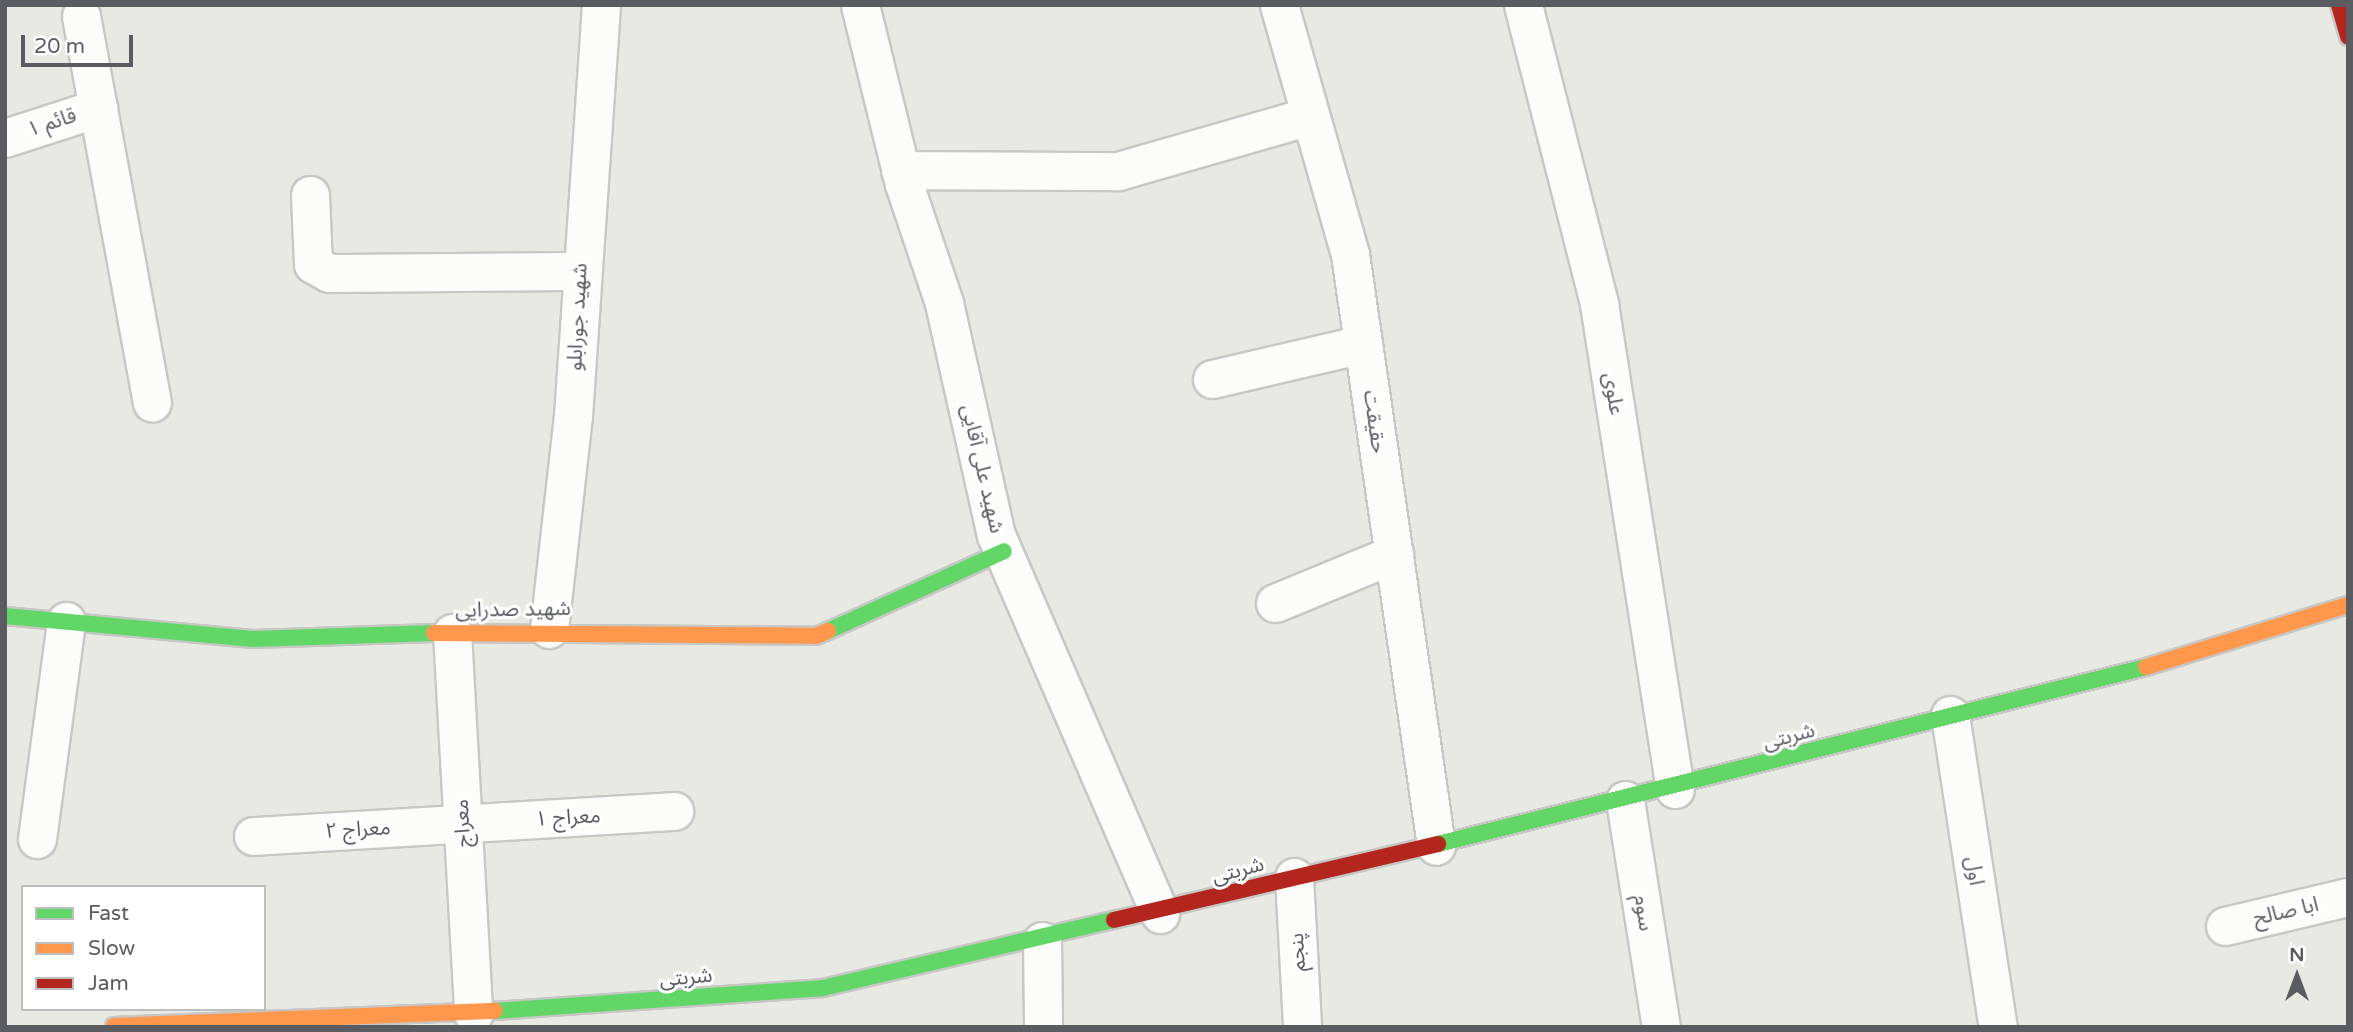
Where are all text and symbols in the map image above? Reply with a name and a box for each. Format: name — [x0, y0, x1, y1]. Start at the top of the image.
scale bar — [24, 21, 136, 65]
text: 20 m — [34, 34, 85, 59]
street label: قائم ۱ — [24, 103, 80, 143]
street label: شهید جورابلو — [563, 262, 593, 372]
street label: علوی — [1597, 371, 1629, 417]
street label: حقیقت — [1357, 389, 1391, 455]
street label: شهید علی آقایی — [955, 402, 1009, 536]
street label: شهید صدرایی — [455, 596, 571, 624]
street label: شربتی — [1760, 718, 1818, 756]
street label: معراج — [449, 798, 477, 848]
street label: معراج ۱ — [535, 804, 601, 832]
street label: معراج ۲ — [325, 816, 391, 844]
street label: شربتی — [1209, 852, 1267, 890]
street label: اول — [1959, 855, 1989, 887]
legend — [21, 885, 266, 1011]
street label: ابا صالح — [2251, 892, 2321, 932]
street label: سوم — [1628, 893, 1658, 933]
text: Fast — [88, 901, 129, 926]
street label: پنجم — [1284, 932, 1312, 972]
text: Slow — [88, 936, 135, 961]
north arrow — [2262, 941, 2332, 1011]
text: N — [2289, 944, 2305, 966]
street label: شربتی — [658, 963, 714, 993]
text: Jam — [88, 971, 129, 996]

